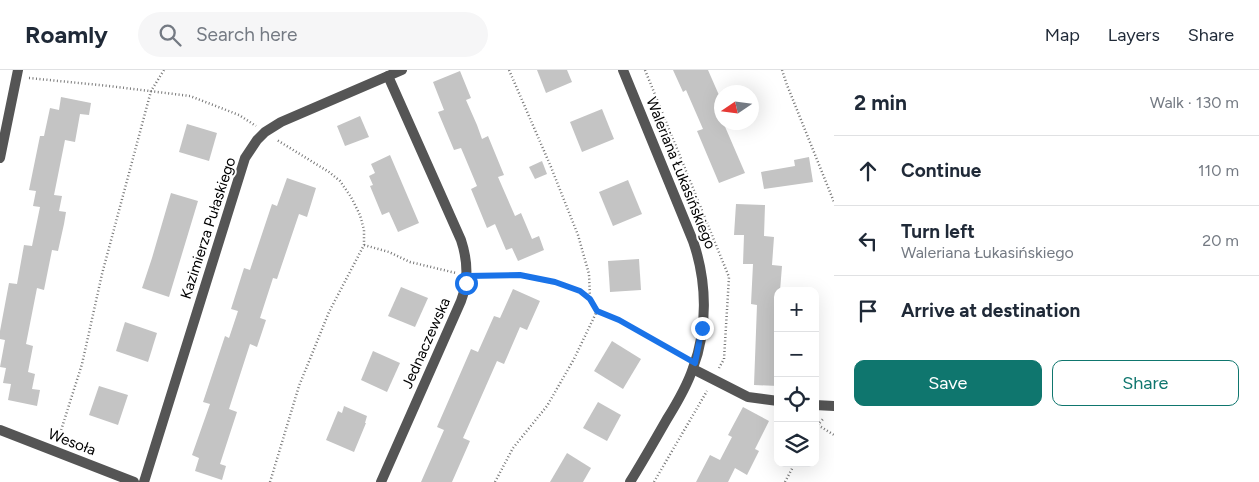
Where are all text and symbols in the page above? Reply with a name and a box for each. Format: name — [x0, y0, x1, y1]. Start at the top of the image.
search box — [138, 12, 488, 57]
text: Roamly — [25, 20, 108, 49]
icon: search — [156, 21, 184, 49]
text: Search here — [196, 23, 297, 46]
text: Map — [1045, 24, 1080, 46]
text: Layers — [1108, 24, 1160, 46]
text: Share — [1188, 24, 1234, 46]
north arrow — [714, 85, 759, 130]
text: 2 min — [854, 90, 907, 115]
text: Walk · 130 m — [1150, 93, 1239, 112]
street label: Waleriana Łukasińskiego — [642, 94, 720, 252]
street label: Kazimierza Pułaskiego — [177, 155, 240, 301]
icon: ahead — [854, 157, 882, 185]
text: Continue — [901, 159, 981, 182]
text: 110 m — [1198, 161, 1239, 180]
text: Turn left — [901, 220, 975, 243]
icon: left — [854, 227, 882, 255]
text: 20 m — [1202, 231, 1239, 250]
text: Waleriana Łukasińskiego — [901, 243, 1074, 262]
route start — [455, 272, 478, 295]
map controls — [774, 287, 819, 467]
button: + — [774, 287, 819, 332]
street label: Jednaczewska — [398, 295, 454, 391]
icon: arrive — [854, 297, 882, 325]
text: Arrive at destination — [901, 299, 1080, 322]
route end — [691, 317, 714, 340]
button: − — [774, 332, 819, 377]
button: Save — [854, 360, 1042, 406]
button: Share — [1052, 360, 1239, 406]
button: locate — [774, 377, 819, 422]
button: layers — [774, 422, 819, 467]
street label: Wesoła — [46, 425, 98, 459]

